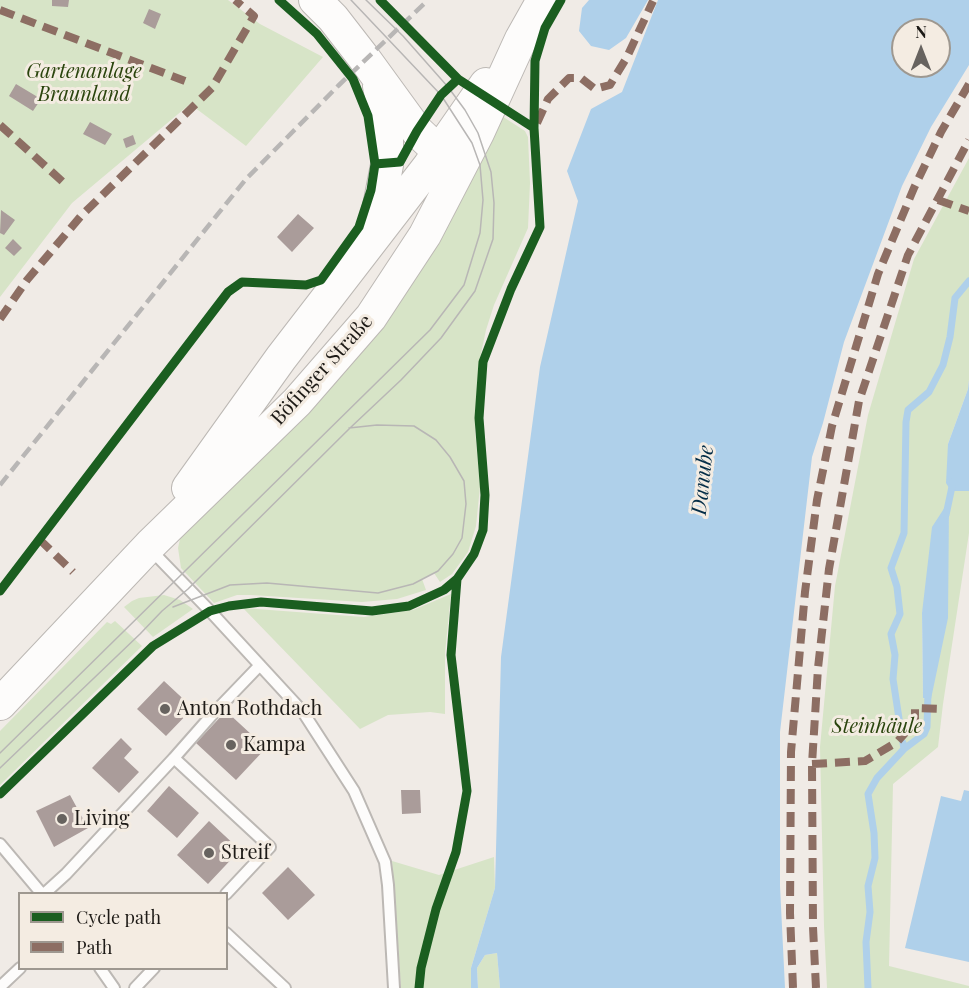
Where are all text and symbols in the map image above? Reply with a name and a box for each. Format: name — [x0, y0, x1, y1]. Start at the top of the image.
north arrow — [891, 18, 951, 78]
text: N — [915, 21, 927, 42]
park label: Gartenanlage Braunland — [26, 60, 142, 107]
street label: Böfinger Straße — [266, 310, 378, 430]
water label: Danube — [687, 444, 719, 516]
place label: Anton Rothdach — [177, 697, 322, 721]
marker: Anton Rothdach — [158, 702, 172, 716]
park label: Steinhäule — [832, 715, 922, 739]
place label: Kampa — [243, 733, 305, 757]
marker: Kampa — [224, 738, 238, 752]
place label: Living — [74, 807, 130, 831]
marker: Living — [55, 812, 69, 826]
place label: Streif — [221, 841, 270, 865]
marker: Streif — [202, 846, 216, 860]
legend — [18, 892, 228, 970]
text: Cycle path — [76, 905, 161, 929]
text: Path — [76, 935, 112, 959]

